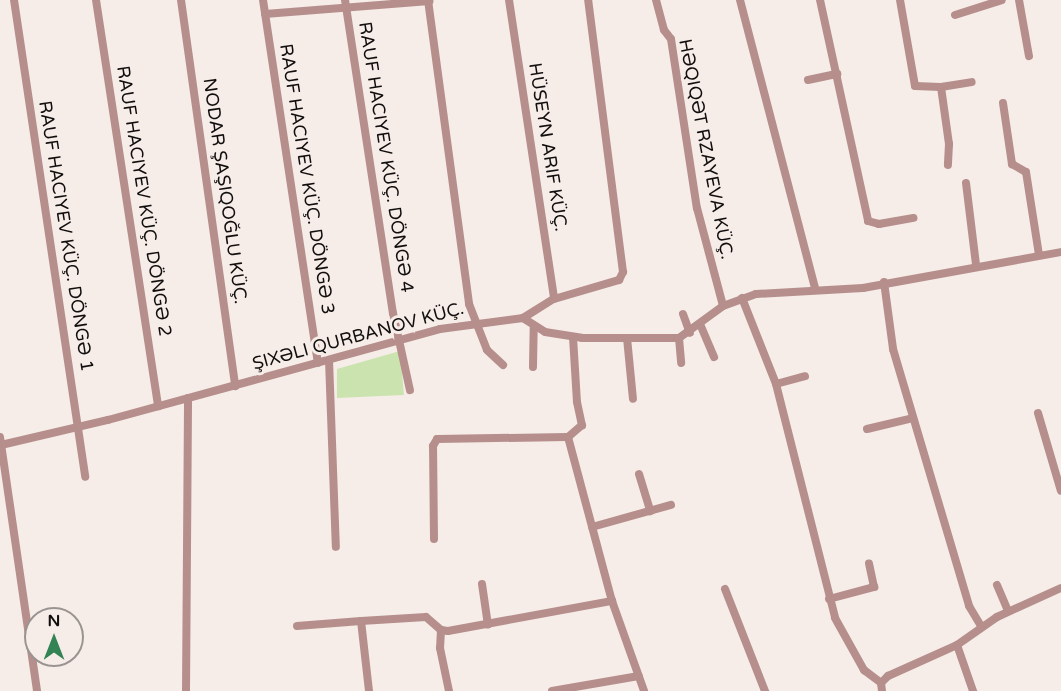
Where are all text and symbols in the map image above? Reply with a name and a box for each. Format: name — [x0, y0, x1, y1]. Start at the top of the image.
street label: RAUF HACIYEV KÜÇ. DÖNGƏ 4 — [354, 20, 418, 294]
street label: HƏQIQƏT RZAYEVA KÜÇ. — [674, 37, 738, 261]
street label: RAUF HACIYEV KÜÇ. DÖNGƏ 3 — [275, 42, 339, 316]
street label: HÜSEYN ARIF KÜÇ. — [524, 61, 572, 233]
street label: RAUF HACIYEV KÜÇ. DÖNGƏ 2 — [112, 64, 176, 338]
street label: NODAR ŞAŞIQOĞLU KÜÇ. — [198, 77, 252, 305]
street label: RAUF HACIYEV KÜÇ. DÖNGƏ 1 — [34, 99, 98, 373]
street label: ŞIXƏLI QURBANOV KÜÇ. — [250, 297, 466, 375]
north arrow — [24, 607, 84, 667]
text: N — [48, 611, 60, 631]

